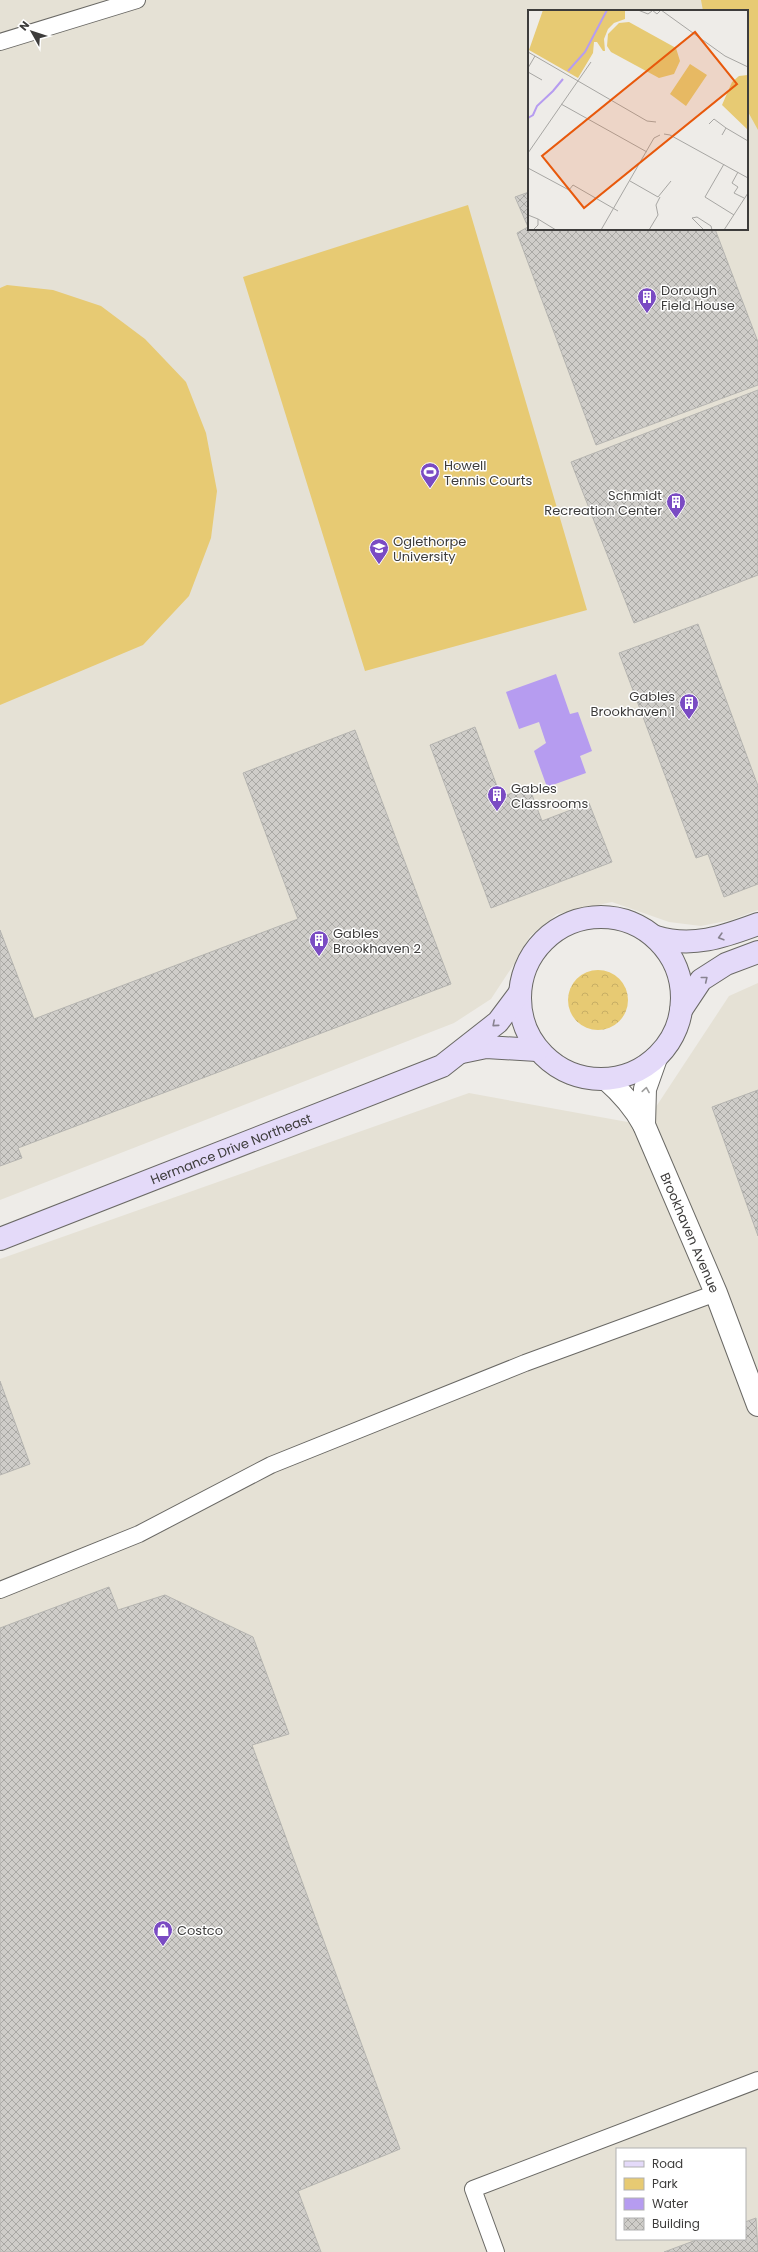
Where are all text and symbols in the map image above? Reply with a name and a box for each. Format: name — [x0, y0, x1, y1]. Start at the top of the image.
inset map — [528, 10, 748, 230]
north arrow — [12, 12, 52, 52]
text: N — [15, 17, 33, 34]
place label: Dorough Field House — [661, 281, 735, 315]
building icon: Dorough Field House — [636, 286, 658, 314]
place label: Howell Tennis Courts — [444, 456, 532, 490]
sports icon: Howell Tennis Courts — [419, 461, 441, 489]
place label: Schmidt Recreation Center — [544, 486, 662, 520]
building icon: Schmidt Recreation Center — [665, 491, 687, 519]
place label: Oglethorpe University — [393, 532, 466, 566]
school or university icon: Oglethorpe University — [368, 537, 390, 565]
place label: Gables Brookhaven 1 — [590, 687, 675, 721]
building icon: Gables Brookhaven 1 — [678, 692, 700, 720]
place label: Gables Classrooms — [511, 779, 588, 813]
building icon: Gables Classrooms — [486, 784, 508, 812]
place label: Gables Brookhaven 2 — [333, 924, 421, 958]
building icon: Gables Brookhaven 2 — [308, 929, 330, 957]
one-way arrow — [718, 932, 725, 941]
one-way arrow — [700, 977, 707, 984]
one-way arrow — [492, 1019, 499, 1026]
one-way arrow — [641, 1087, 650, 1093]
street label: Hermance Drive Northeast — [147, 1108, 315, 1189]
street label: Brookhaven Avenue — [656, 1169, 724, 1296]
shop icon: Costco — [152, 1919, 174, 1947]
place label: Costco — [177, 1921, 223, 1940]
legend — [616, 2148, 746, 2240]
text: Road — [652, 2155, 683, 2172]
text: Park — [652, 2175, 679, 2192]
text: Water — [652, 2195, 689, 2212]
text: Building — [652, 2215, 700, 2232]

